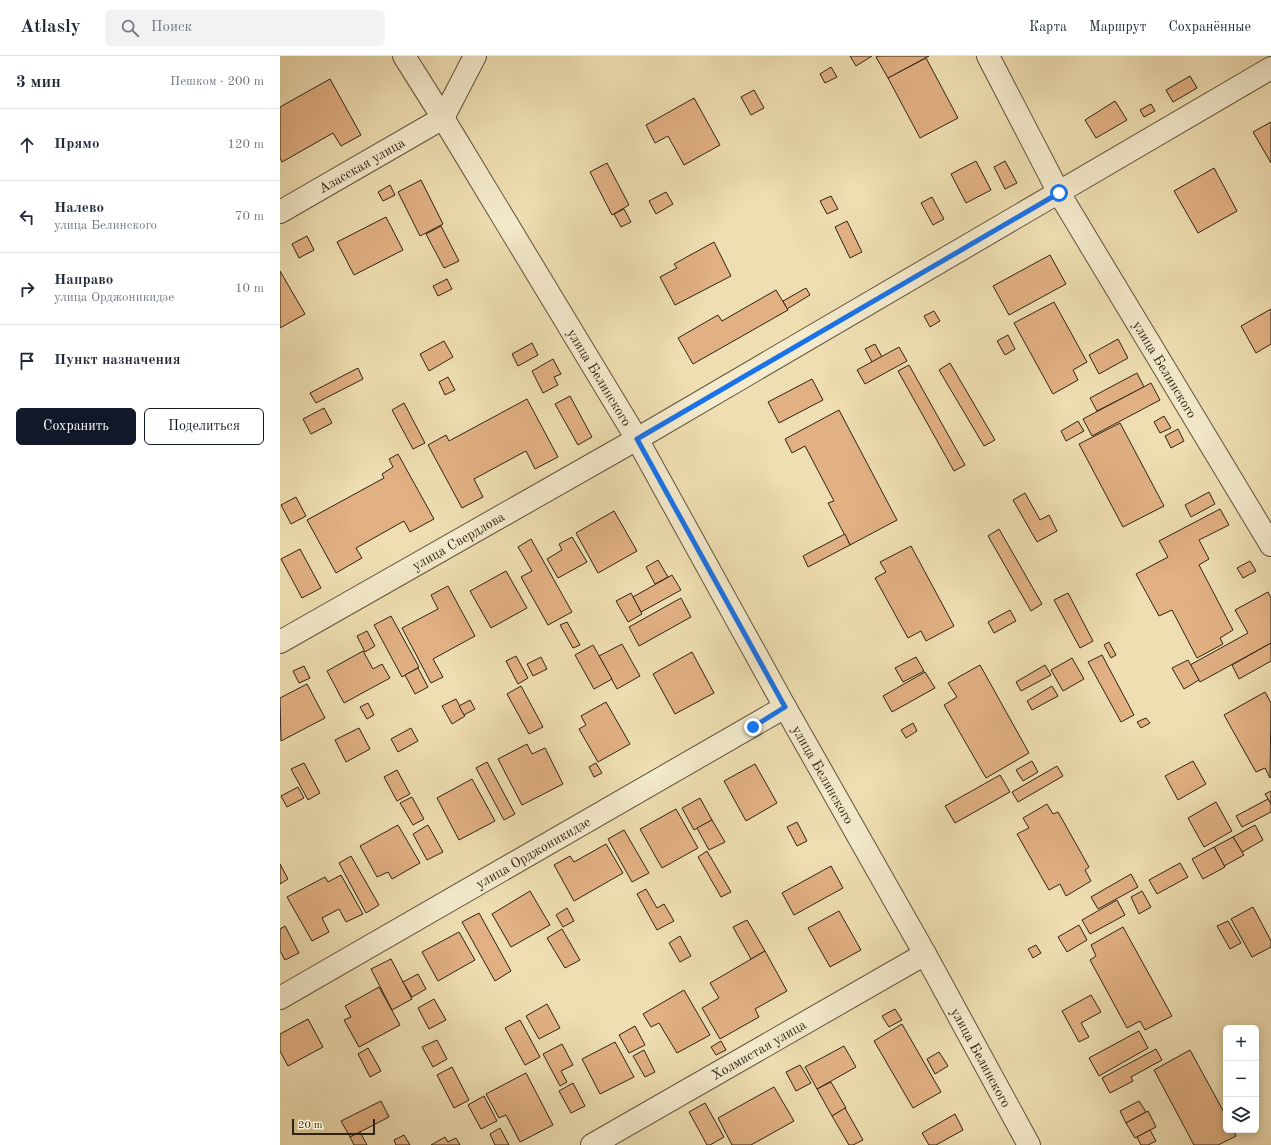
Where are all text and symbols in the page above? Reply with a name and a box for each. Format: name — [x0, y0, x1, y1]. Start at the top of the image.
search box — [105, 10, 385, 46]
icon: search — [119, 17, 141, 39]
text: Atlasly — [20, 18, 81, 37]
text: Поиск — [151, 20, 192, 35]
text: Карта — [1029, 20, 1067, 34]
text: Маршрут — [1089, 20, 1146, 34]
text: Сохранённые — [1168, 20, 1251, 34]
text: 3 мин — [16, 74, 61, 91]
text: Пешком · 200 m — [170, 75, 264, 88]
icon: ahead — [16, 134, 38, 156]
street label: Азасская улица — [316, 136, 407, 196]
text: Прямо — [54, 137, 100, 152]
text: 120 m — [227, 138, 264, 151]
route start — [1050, 184, 1068, 202]
text: Налево — [54, 201, 104, 216]
icon: left — [16, 206, 38, 228]
text: 70 m — [235, 210, 264, 223]
text: улица Белинского — [54, 219, 157, 232]
text: Направо — [54, 273, 113, 288]
icon: right — [16, 278, 38, 300]
text: 10 m — [235, 282, 264, 295]
text: улица Орджоникидзе — [54, 291, 174, 304]
street label: улица Белинского — [1130, 319, 1199, 421]
street label: улица Белинского — [564, 327, 633, 429]
icon: arrive — [16, 350, 38, 372]
text: Пункт назначения — [54, 353, 181, 368]
button: Сохранить — [16, 408, 136, 445]
button: Поделиться — [144, 408, 264, 445]
street label: улица Свердлова — [410, 510, 507, 573]
route end — [744, 718, 762, 736]
street label: улица Белинского — [789, 723, 856, 827]
street label: улица Орджоникидзе — [474, 815, 593, 891]
street label: улица Белинского — [948, 1006, 1013, 1110]
street label: Холмистая улица — [709, 1018, 809, 1083]
map controls — [1223, 1025, 1259, 1133]
button: + — [1223, 1025, 1259, 1061]
button: − — [1223, 1061, 1259, 1097]
button: layers — [1223, 1097, 1259, 1133]
scale bar — [292, 1117, 375, 1136]
text: 20 m — [298, 1120, 323, 1131]

